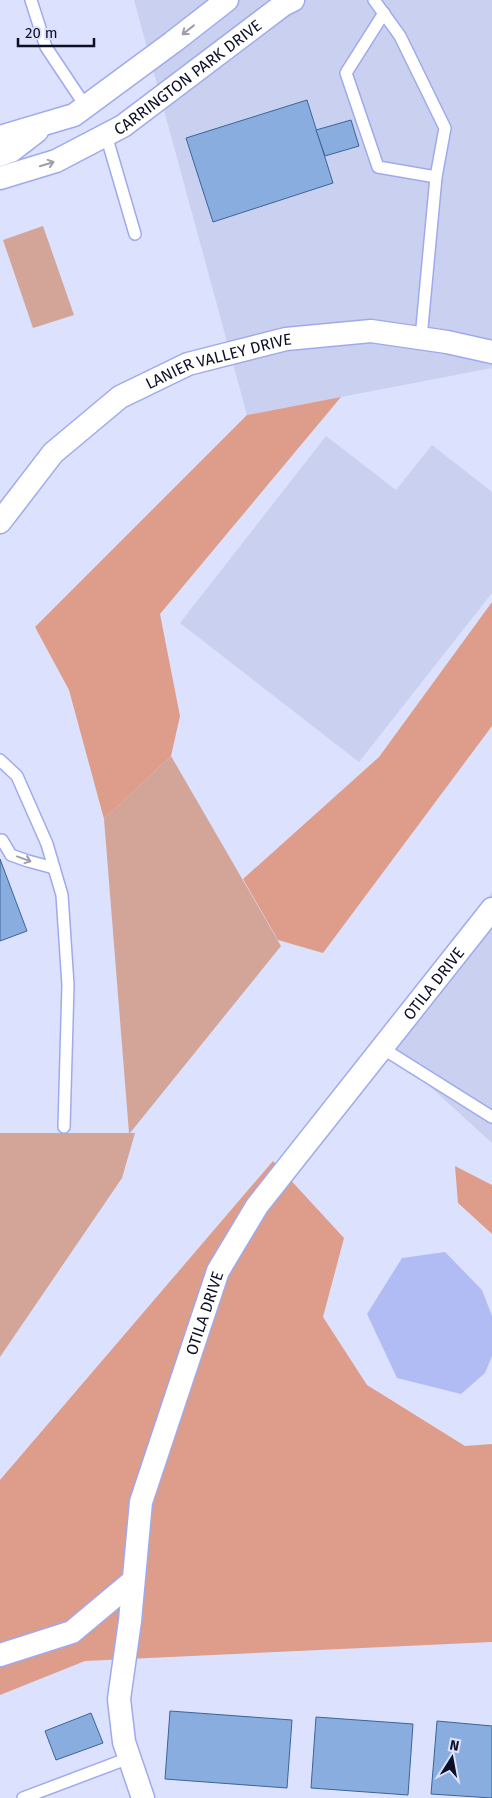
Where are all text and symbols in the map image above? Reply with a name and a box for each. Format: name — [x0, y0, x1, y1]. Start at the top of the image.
scale bar — [18, 15, 94, 47]
street label: CARRINGTON PARK DRIVE — [110, 15, 265, 139]
text: 20 m — [25, 24, 58, 42]
one-way arrow — [182, 25, 195, 36]
one-way arrow — [38, 158, 54, 168]
street label: LANIER VALLEY DRIVE — [142, 329, 292, 393]
one-way arrow — [16, 855, 32, 865]
street label: OTILA DRIVE — [399, 943, 468, 1023]
street label: OTILA DRIVE — [181, 1269, 227, 1357]
north arrow — [427, 1733, 477, 1783]
text: N — [448, 1736, 461, 1755]

